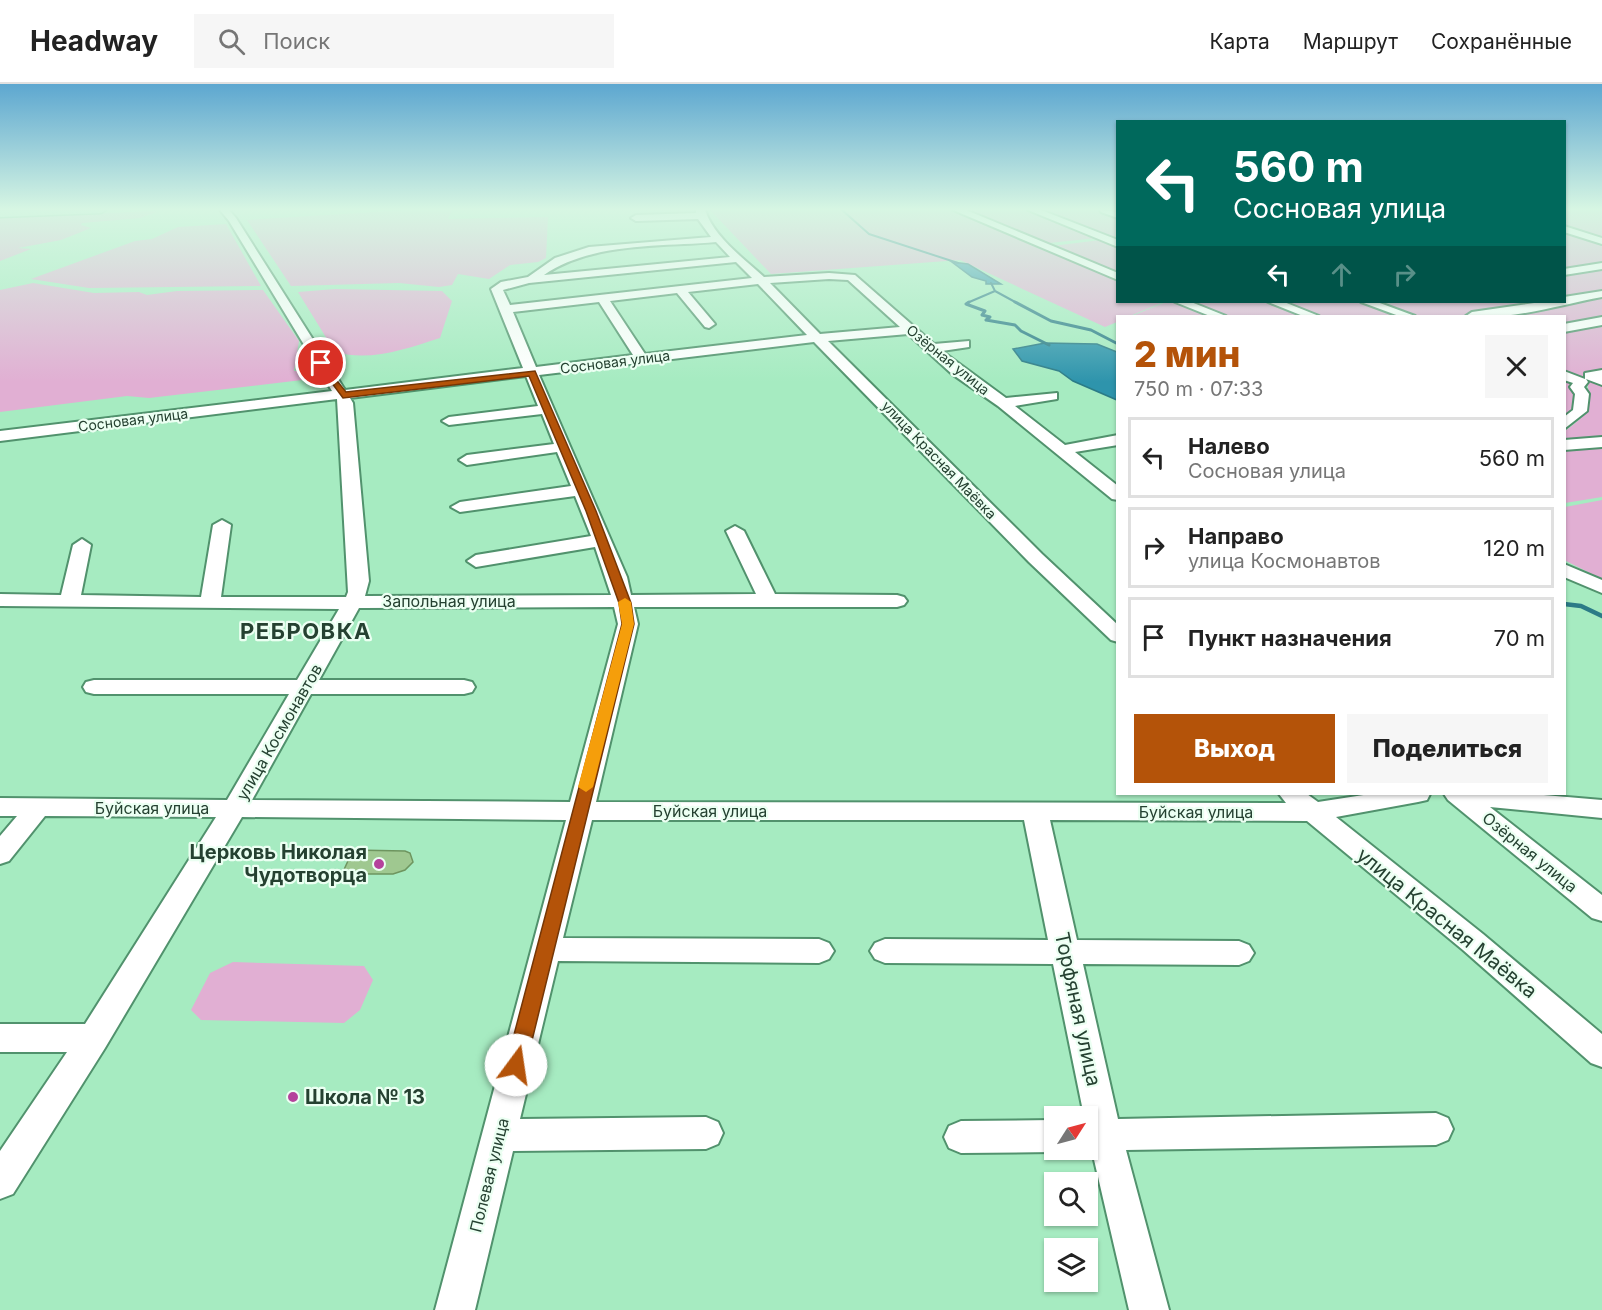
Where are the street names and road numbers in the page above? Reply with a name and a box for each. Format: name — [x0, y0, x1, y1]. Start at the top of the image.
street label: Озёрная улица — [903, 321, 993, 398]
street label: Сосновая улица — [559, 346, 671, 377]
street label: улица Красная Маёвка — [879, 397, 1000, 522]
street label: Сосновая улица — [77, 404, 189, 435]
street label: Запольная улица — [382, 591, 516, 611]
street label: улица Космонавтов — [232, 660, 326, 804]
street label: Буйская улица — [95, 798, 209, 818]
street label: Буйская улица — [653, 801, 767, 821]
street label: Буйская улица — [1139, 802, 1253, 822]
street label: Озёрная улица — [1478, 808, 1582, 896]
street label: улица Красная Маёвка — [1352, 843, 1542, 1003]
street label: Торфяная улица — [1050, 930, 1106, 1088]
street label: Полевая улица — [465, 1116, 513, 1234]

